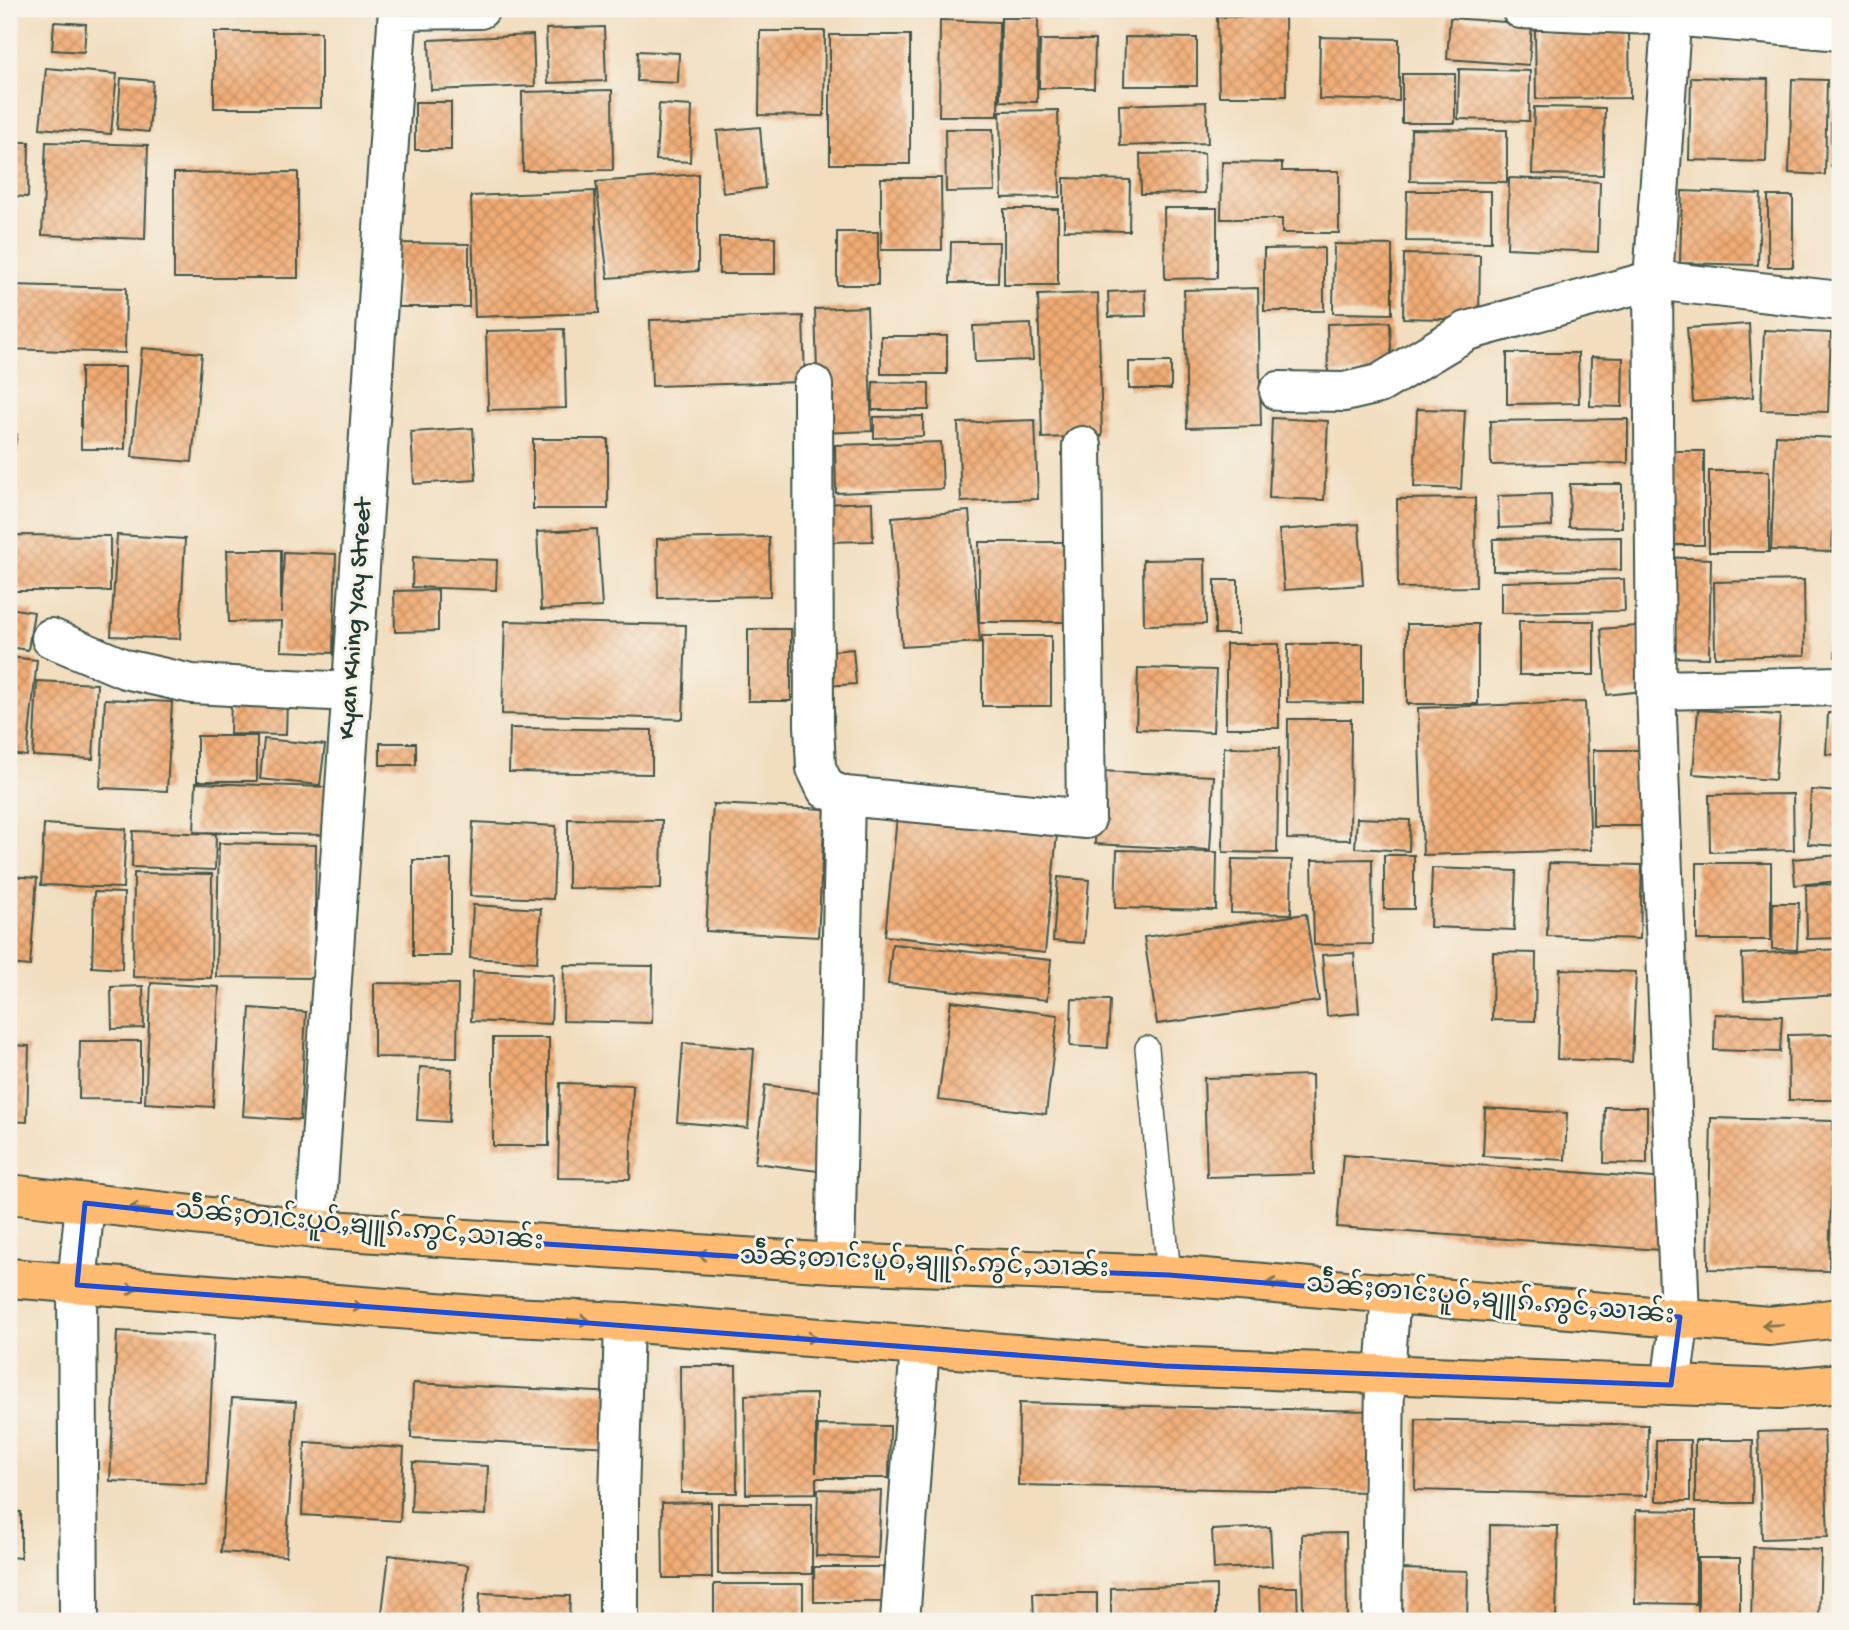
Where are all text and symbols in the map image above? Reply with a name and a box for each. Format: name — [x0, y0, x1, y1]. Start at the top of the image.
street label: Kyan Khing Yay Street — [333, 495, 381, 741]
street label: သဵႅၼ်ႈတၢင်းပူဝ်ႇၶျူၵ်ႉဢွင်ႇသၢၼ်း — [173, 1190, 545, 1261]
one-way arrow — [128, 1203, 151, 1216]
street label: သဵႅၼ်ႈတၢင်းပူဝ်ႇၶျူၵ်ႉဢွင်ႇသၢၼ်း — [739, 1237, 1109, 1288]
one-way arrow — [697, 1248, 719, 1261]
street label: သဵႅၼ်ႈတၢင်းပူဝ်ႇၶျူၵ်ႉဢွင်ႇသၢၼ်း — [1304, 1264, 1676, 1335]
one-way arrow — [1266, 1277, 1289, 1290]
one-way arrow — [114, 1283, 136, 1296]
one-way arrow — [341, 1300, 363, 1313]
one-way arrow — [568, 1314, 591, 1327]
one-way arrow — [1761, 1318, 1784, 1332]
one-way arrow — [794, 1331, 817, 1344]

